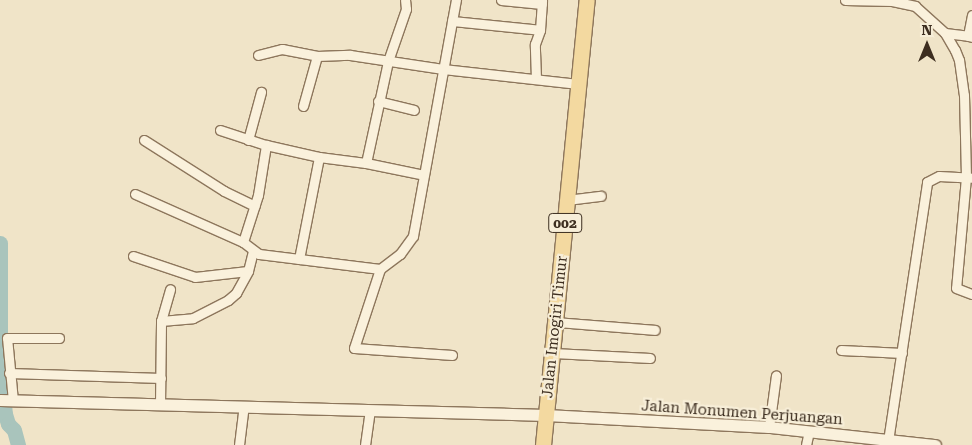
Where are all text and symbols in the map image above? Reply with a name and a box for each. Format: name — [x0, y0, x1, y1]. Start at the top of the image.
north arrow — [902, 20, 952, 70]
text: N — [922, 22, 932, 38]
road number: 002 — [548, 212, 582, 234]
street label: Jalan Imogiri Timur — [539, 255, 571, 399]
street label: Jalan Monumen Perjuangan — [641, 397, 843, 429]

